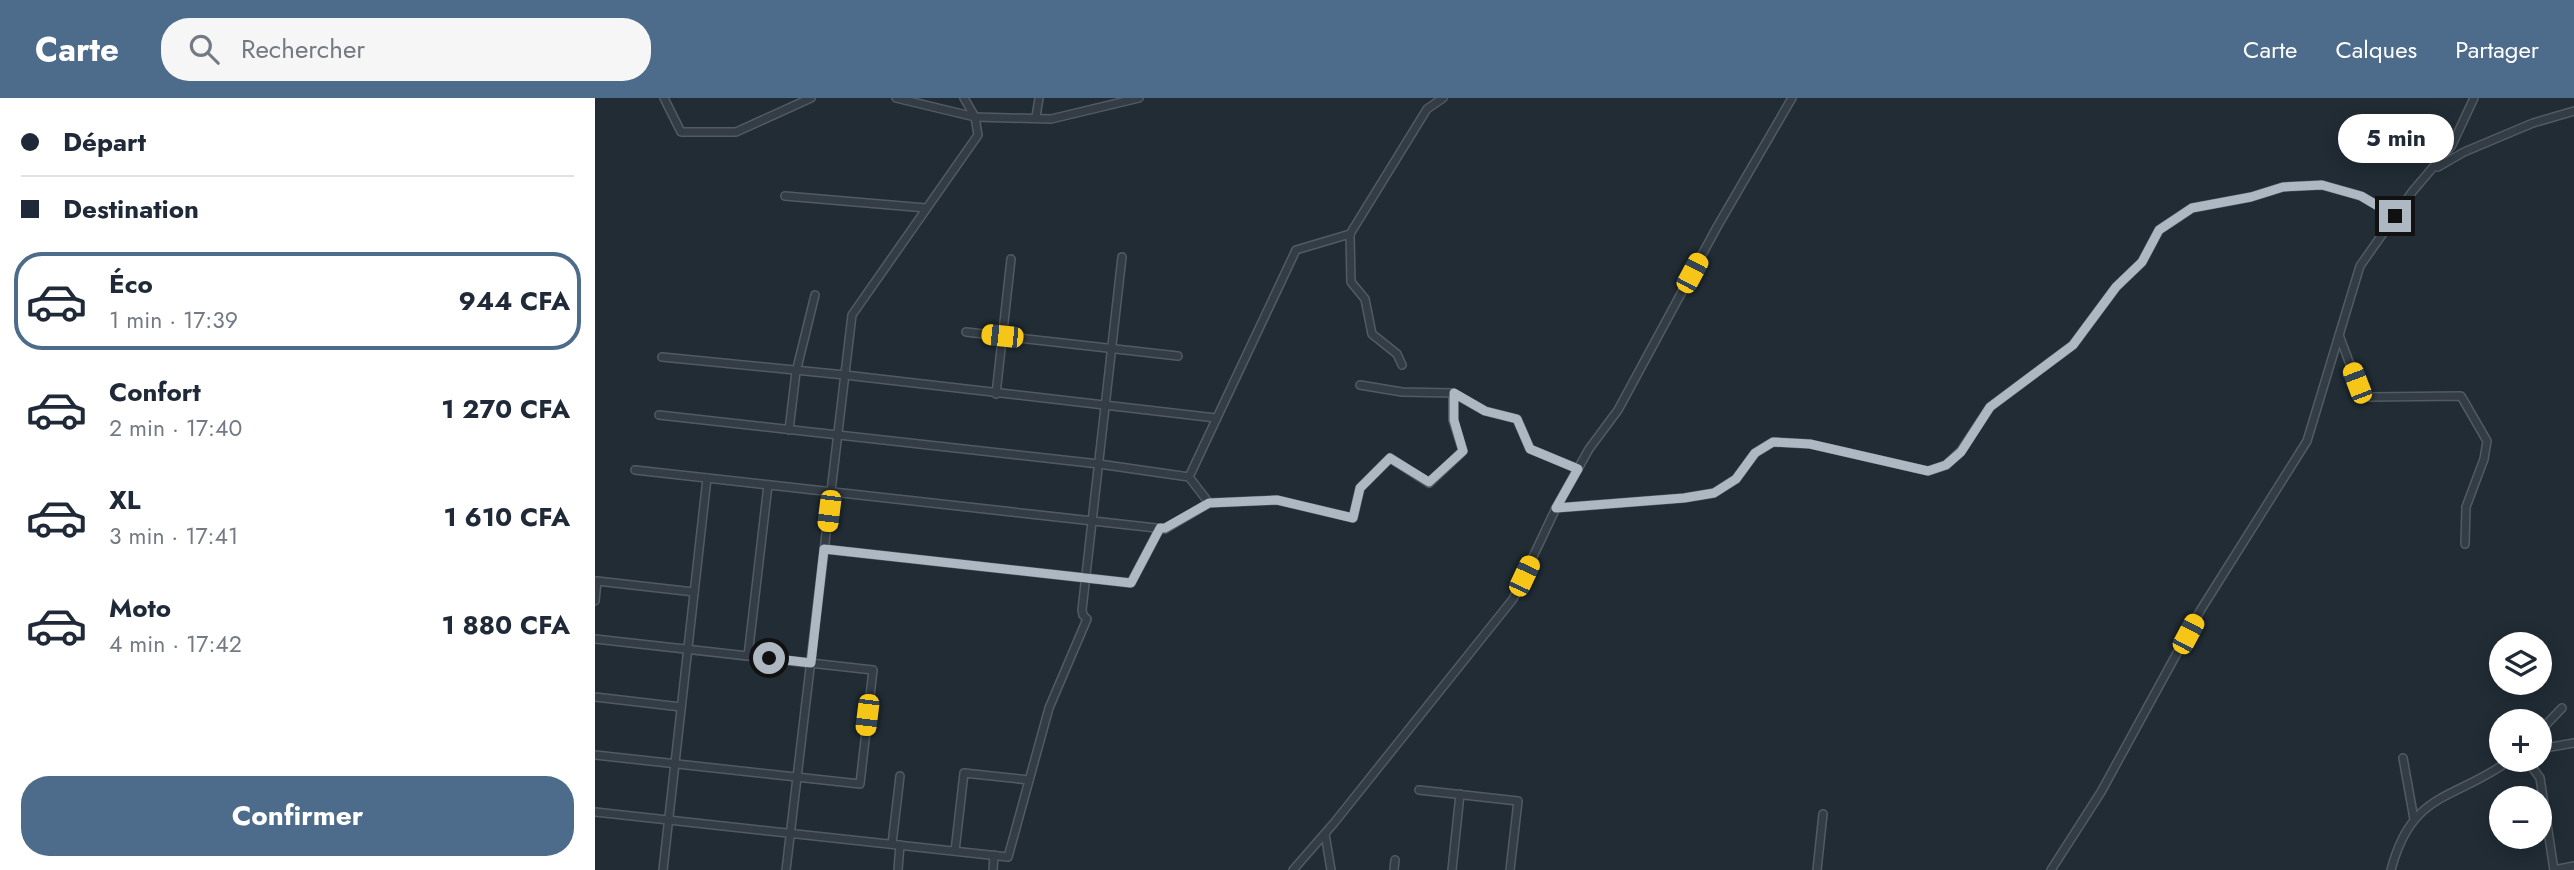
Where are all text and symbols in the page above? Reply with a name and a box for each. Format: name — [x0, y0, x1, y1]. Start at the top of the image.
search box — [161, 18, 651, 81]
text: Carte — [35, 26, 119, 73]
icon: search — [185, 30, 223, 68]
text: Rechercher — [241, 30, 365, 68]
text: Carte — [2243, 32, 2297, 67]
text: Calques — [2335, 32, 2417, 67]
text: Partager — [2455, 32, 2539, 67]
callout: 5 min — [2337, 115, 2453, 164]
text: 5 min — [2366, 121, 2426, 155]
text: Départ — [63, 123, 146, 161]
text: Destination — [63, 190, 199, 228]
route end — [2379, 200, 2411, 232]
car — [1673, 250, 1712, 296]
text: Éco — [109, 265, 153, 303]
icon: car — [25, 270, 88, 333]
text: 944 CFA — [459, 282, 570, 320]
text: 1 min · 17:39 — [109, 303, 238, 337]
car — [981, 323, 1024, 349]
car — [2340, 360, 2375, 406]
text: Confort — [109, 373, 201, 411]
icon: car — [25, 378, 88, 441]
text: 1 270 CFA — [441, 390, 570, 428]
text: 2 min · 17:40 — [109, 411, 242, 445]
text: XL — [109, 481, 141, 519]
icon: car — [25, 486, 88, 549]
car — [817, 489, 842, 533]
text: 1 610 CFA — [443, 498, 570, 536]
text: 3 min · 17:41 — [109, 519, 238, 553]
car — [1506, 553, 1543, 599]
text: Moto — [109, 589, 171, 627]
icon: car — [25, 594, 88, 657]
text: 1 880 CFA — [441, 606, 570, 644]
car — [2169, 611, 2208, 657]
text: 4 min · 17:42 — [109, 627, 242, 661]
map controls — [2489, 632, 2552, 849]
button: layers — [2489, 632, 2552, 695]
route start — [753, 642, 785, 674]
car — [855, 693, 880, 737]
button: + — [2489, 709, 2552, 772]
button: Confirmer — [21, 776, 574, 856]
button: − — [2489, 786, 2552, 849]

